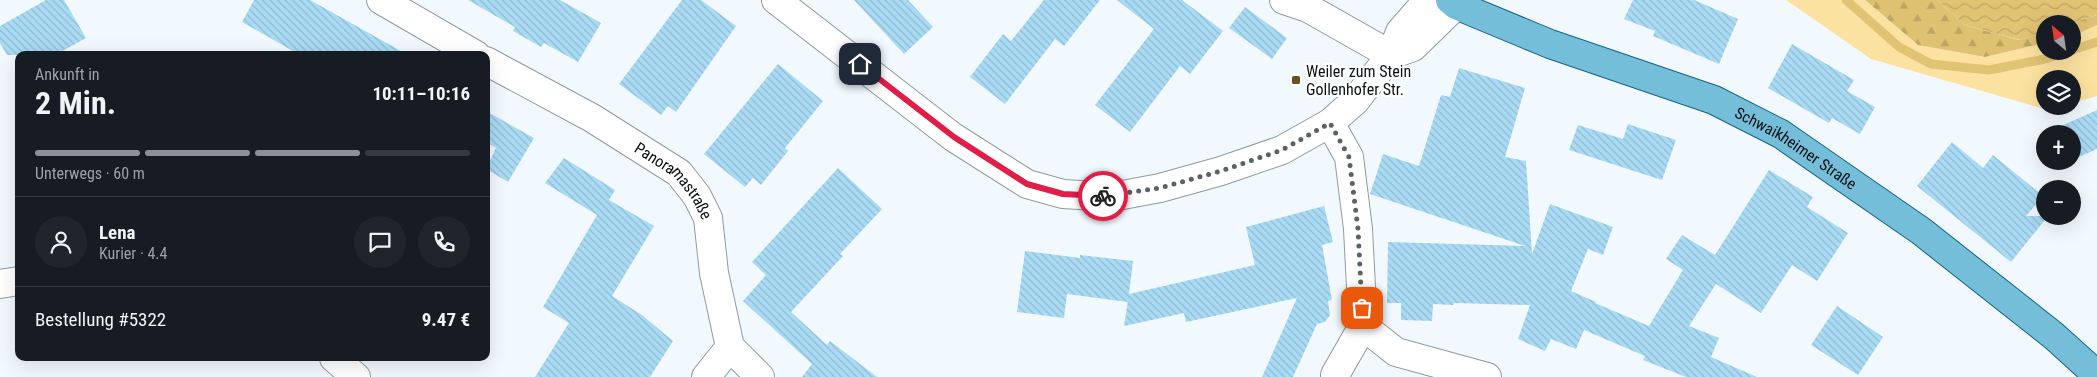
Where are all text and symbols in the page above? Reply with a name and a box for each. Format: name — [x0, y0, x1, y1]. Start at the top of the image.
north arrow — [2036, 15, 2081, 60]
map controls — [2036, 15, 2081, 225]
pin — [839, 43, 881, 85]
icon: home — [846, 50, 874, 78]
place label: Weiler zum Stein Gollenhofer Str. — [1306, 62, 1411, 99]
text: Ankunft in — [35, 65, 100, 84]
button: layers — [2036, 70, 2081, 115]
marker: Weiler zum Stein Gollenhofer Str. — [1290, 74, 1302, 86]
text: 10:11–10:16 — [372, 82, 470, 105]
text: 2 Min. — [35, 84, 116, 122]
street label: Schwaikheimer Straße — [1732, 103, 1860, 194]
button: + — [2036, 125, 2081, 170]
street label: Panoramastraße — [631, 138, 716, 223]
text: Unterwegs · 60 m — [35, 164, 145, 183]
courier — [1078, 171, 1128, 221]
button: − — [2036, 180, 2081, 225]
icon: bike — [1089, 182, 1117, 210]
button: person — [35, 216, 87, 268]
button: chat — [354, 216, 406, 268]
button: phone — [418, 216, 470, 268]
text: Lena — [99, 221, 136, 244]
text: Kurier · 4.4 — [99, 244, 167, 263]
pin — [1341, 287, 1383, 329]
icon: bag — [1348, 294, 1376, 322]
text: Bestellung #5322 — [35, 308, 166, 331]
text: 9.47 € — [422, 308, 470, 331]

